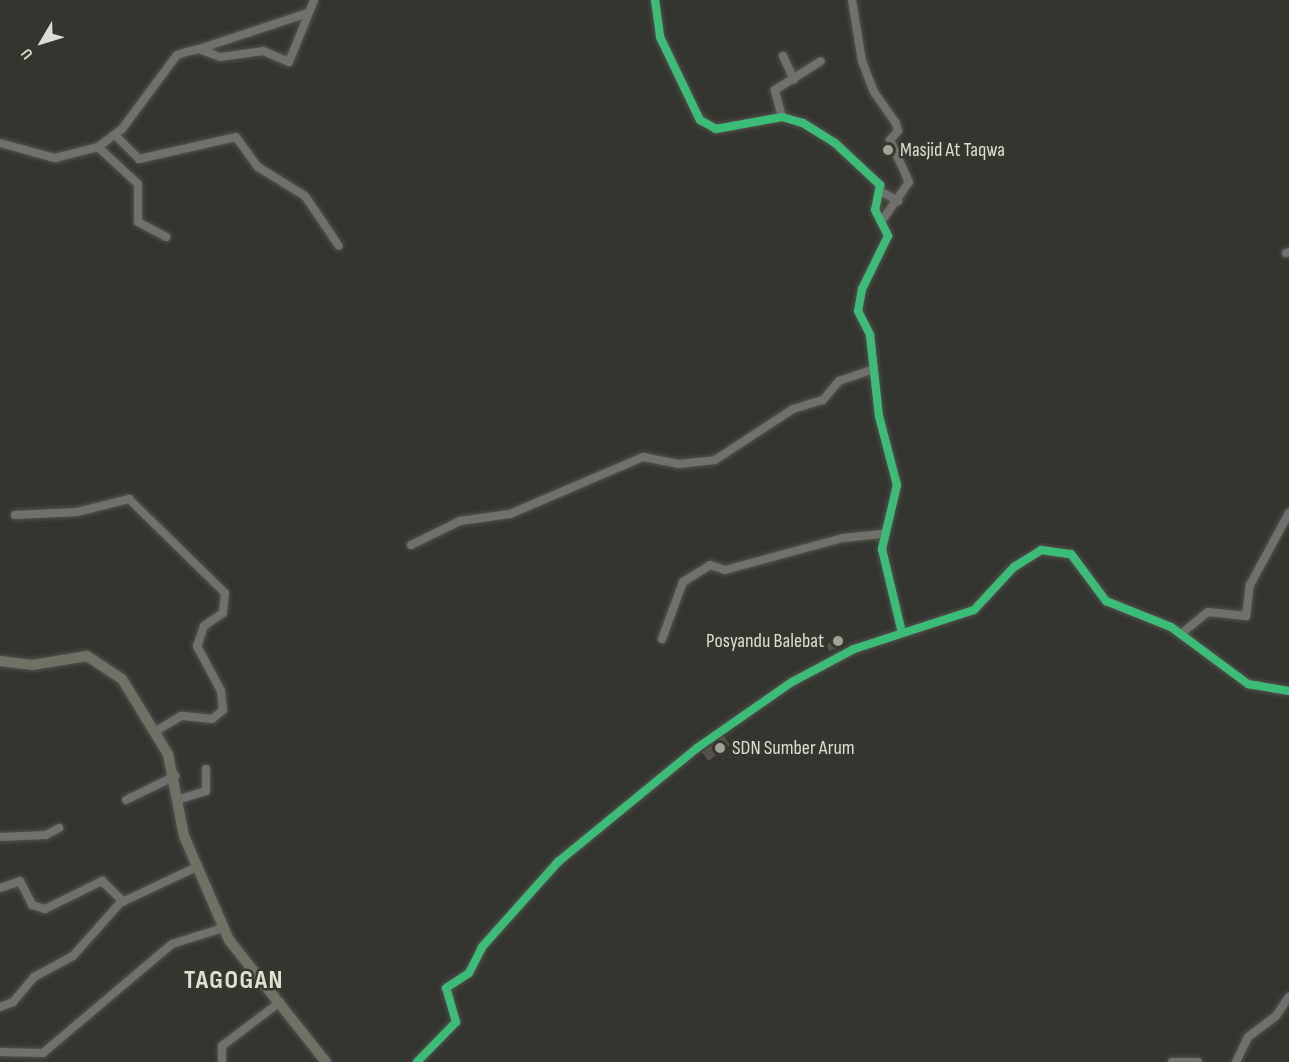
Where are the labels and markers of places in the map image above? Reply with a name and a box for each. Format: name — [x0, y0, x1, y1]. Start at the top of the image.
place label: Masjid At Taqwa — [900, 138, 1005, 162]
marker: Masjid At Taqwa — [881, 143, 895, 157]
place label: Posyandu Balebat — [706, 629, 824, 653]
marker: Posyandu Balebat — [829, 632, 847, 650]
place label: SDN Sumber Arum — [732, 736, 855, 760]
marker: SDN Sumber Arum — [713, 741, 727, 755]

